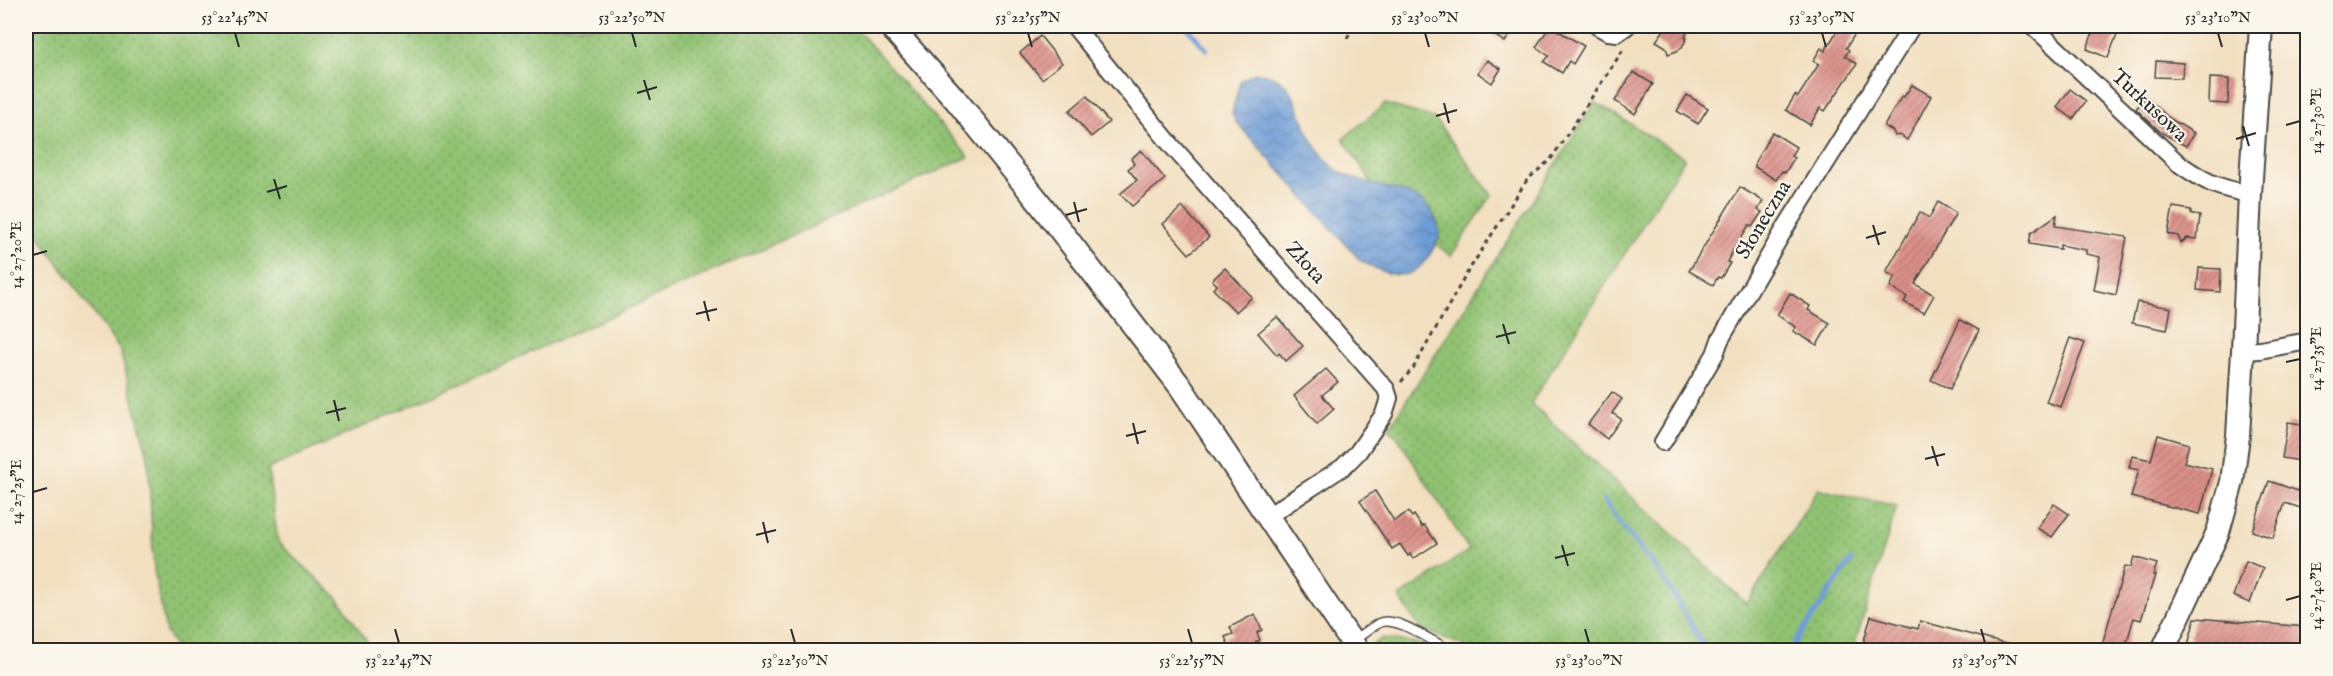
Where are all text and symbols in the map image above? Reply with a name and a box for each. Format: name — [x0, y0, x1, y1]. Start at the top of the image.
text: 53°22'45"N — [201, 8, 269, 27]
text: 53°22'50"N — [598, 8, 666, 27]
text: 53°22'55"N — [995, 8, 1061, 27]
text: 53°23'00"N — [1391, 8, 1459, 27]
text: 53°23'05"N — [1789, 8, 1855, 27]
text: 53°23'10"N — [2185, 8, 2251, 27]
street label: Turkusowa — [2105, 64, 2194, 149]
text: 14°27'30"E — [2307, 88, 2326, 154]
street label: Słoneczna — [1730, 175, 1799, 264]
text: 14°27'20"E — [7, 221, 26, 289]
street label: Złota — [1279, 236, 1332, 291]
text: 14°27'35"E — [2307, 327, 2326, 391]
text: 14°27'25"E — [7, 459, 26, 525]
text: 14°27'40"E — [2307, 562, 2326, 630]
text: 53°22'45"N — [365, 651, 433, 670]
text: 53°22'50"N — [761, 651, 829, 670]
text: 53°22'55"N — [1159, 651, 1225, 670]
text: 53°23'00"N — [1555, 651, 1623, 670]
text: 53°23'05"N — [1952, 651, 2018, 670]

